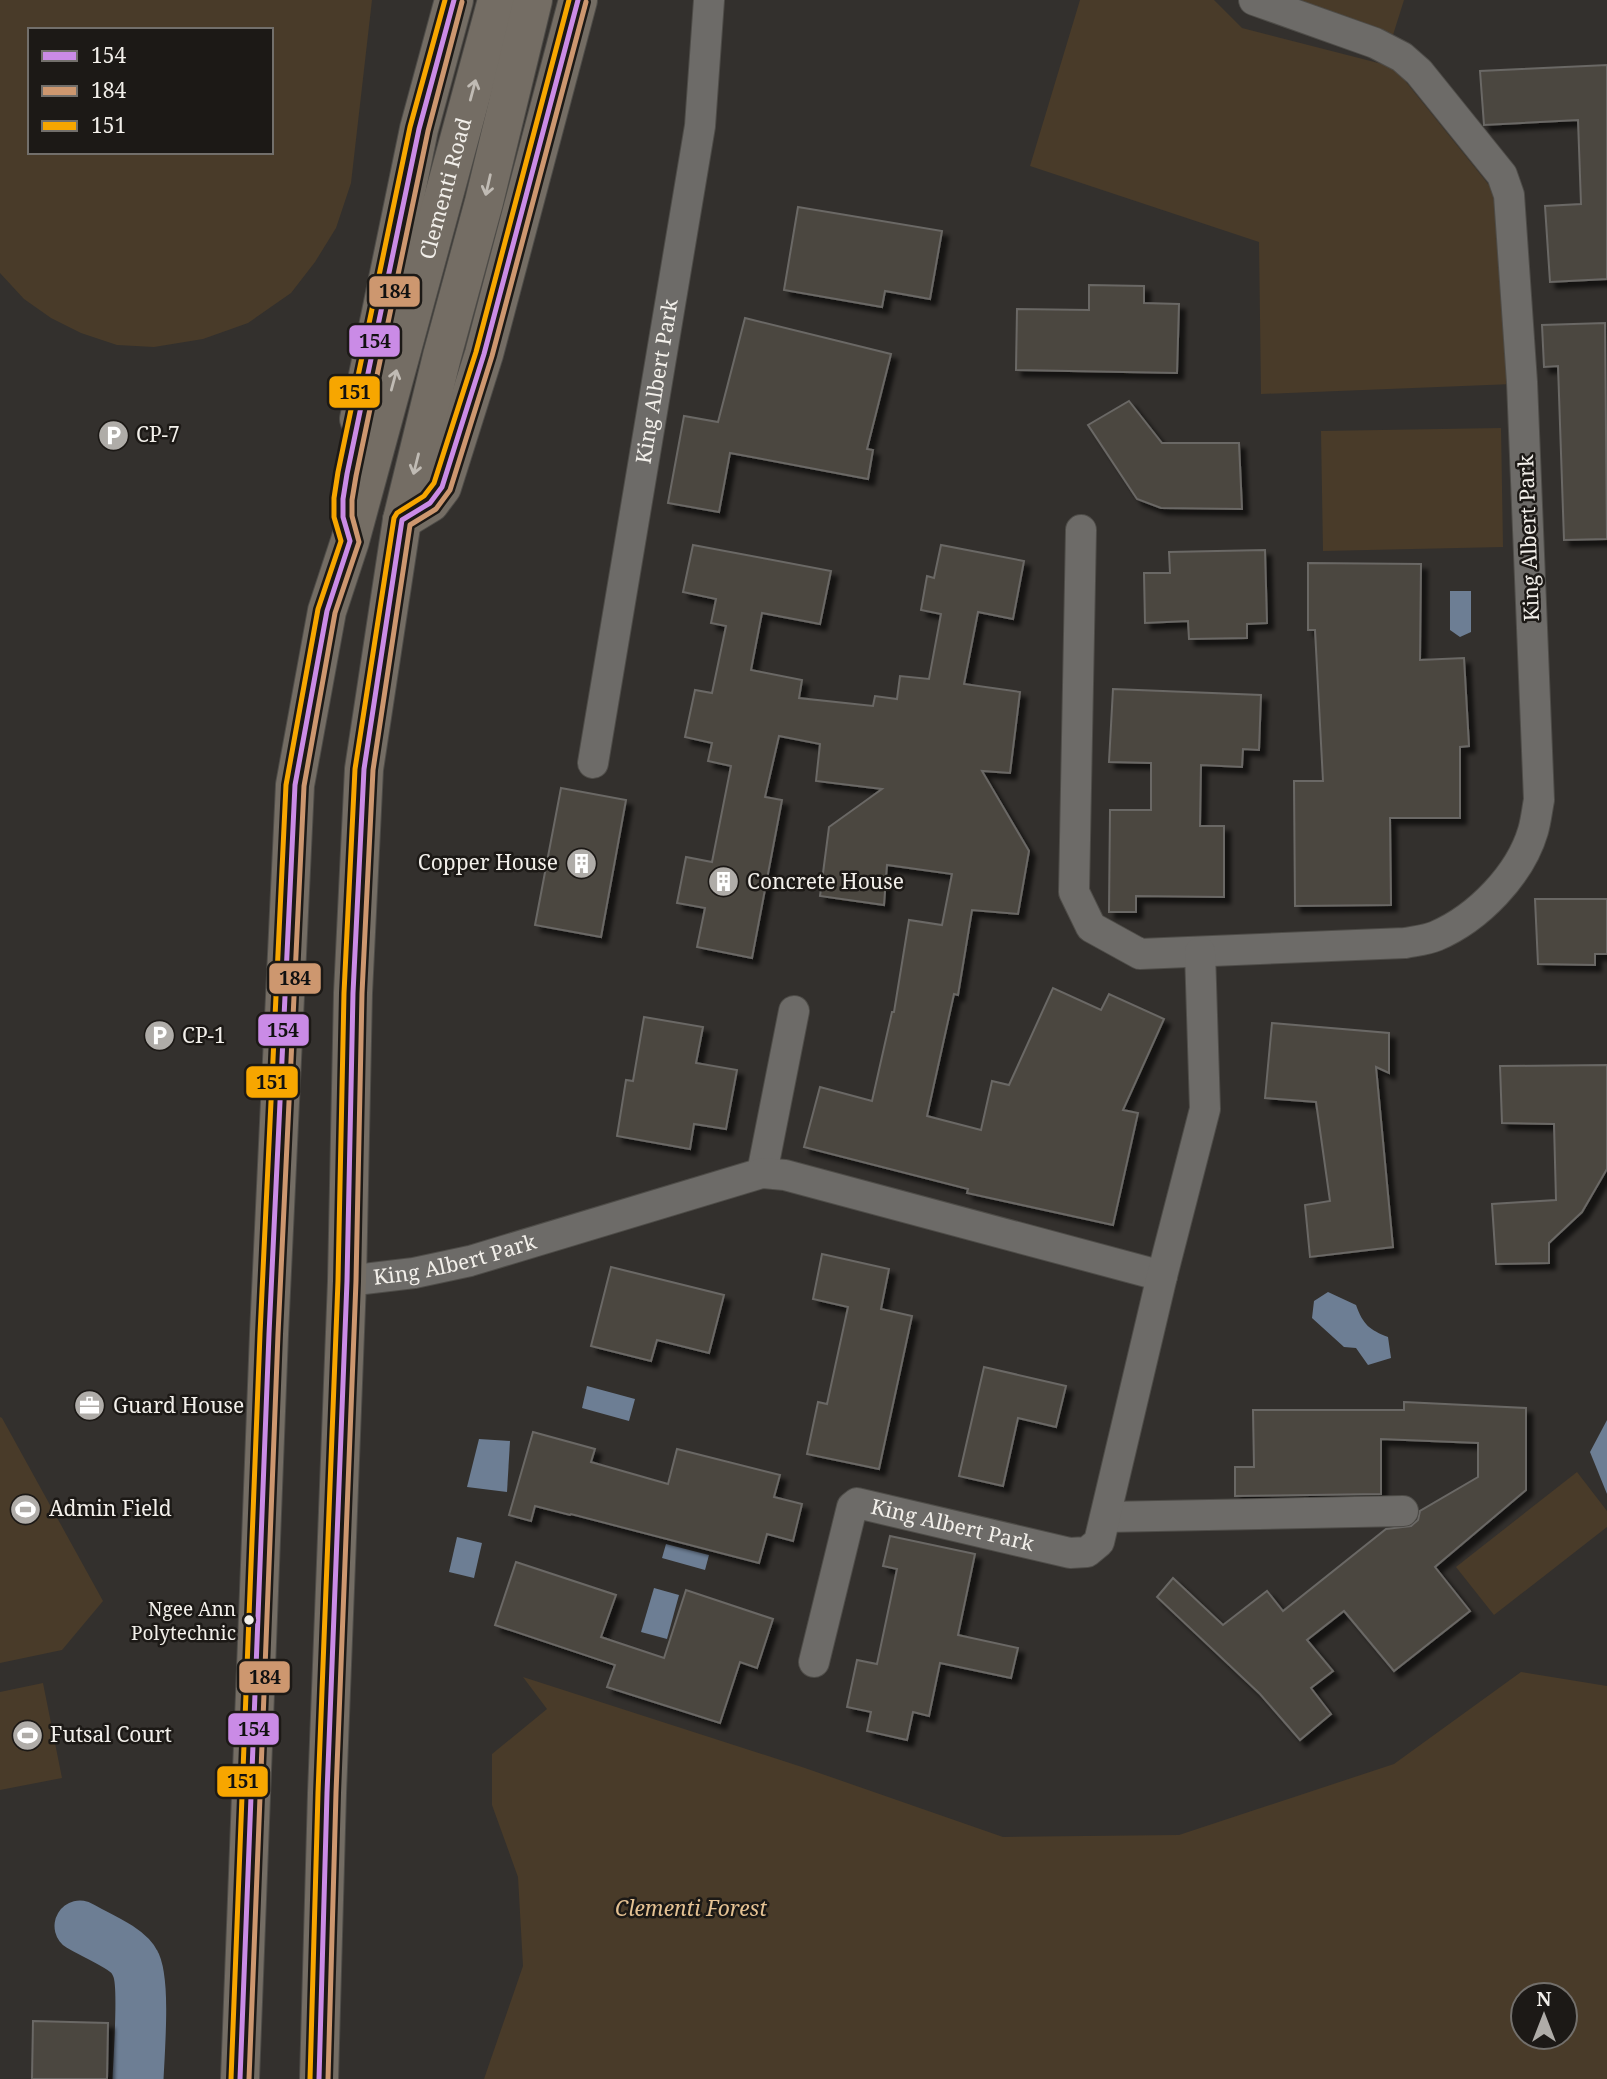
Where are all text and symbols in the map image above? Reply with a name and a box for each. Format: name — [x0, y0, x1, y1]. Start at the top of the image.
legend — [28, 28, 273, 154]
text: 154 — [91, 41, 126, 69]
text: 184 — [91, 76, 126, 104]
one-way arrow — [467, 79, 480, 102]
text: 151 — [91, 111, 126, 139]
street label: Clementi Road — [412, 114, 477, 262]
one-way arrow — [481, 173, 494, 196]
line badge: 184 — [368, 275, 421, 308]
text: 184 — [379, 278, 411, 304]
street label: King Albert Park — [629, 296, 684, 466]
line badge: 154 — [348, 324, 401, 358]
text: 154 — [359, 328, 391, 354]
one-way arrow — [388, 370, 401, 392]
line badge: 151 — [328, 375, 381, 409]
text: 151 — [339, 379, 371, 405]
parking icon: CP-7 — [96, 418, 130, 452]
place label: CP-7 — [136, 420, 180, 448]
one-way arrow — [409, 452, 422, 475]
street label: King Albert Park — [1511, 454, 1545, 622]
building icon: Copper House — [564, 846, 598, 880]
place label: Copper House — [418, 848, 558, 876]
building icon: Concrete House — [707, 865, 741, 899]
place label: Concrete House — [747, 867, 904, 895]
line badge: 184 — [268, 962, 322, 995]
text: 184 — [279, 965, 311, 991]
line badge: 154 — [257, 1013, 310, 1047]
text: 154 — [267, 1017, 299, 1043]
parking icon: CP-1 — [142, 1019, 176, 1053]
place label: CP-1 — [182, 1021, 226, 1049]
line badge: 151 — [245, 1065, 299, 1099]
text: 151 — [256, 1069, 288, 1095]
street label: King Albert Park — [372, 1227, 540, 1291]
office icon: Guard House — [73, 1389, 107, 1423]
place label: Guard House — [113, 1391, 244, 1419]
sports icon: Admin Field — [9, 1492, 43, 1526]
street label: King Albert Park — [868, 1492, 1038, 1557]
place label: Admin Field — [49, 1494, 172, 1522]
place label: Ngee Ann Polytechnic — [131, 1596, 236, 1646]
marker: Ngee Ann Polytechnic — [242, 1613, 256, 1627]
line badge: 184 — [238, 1660, 291, 1694]
text: 184 — [249, 1664, 281, 1690]
line badge: 154 — [227, 1712, 280, 1746]
text: 154 — [238, 1716, 270, 1742]
sports icon: Futsal Court — [10, 1718, 44, 1752]
place label: Futsal Court — [50, 1720, 172, 1748]
line badge: 151 — [216, 1765, 269, 1798]
text: 151 — [227, 1768, 259, 1794]
park label: Clementi Forest — [615, 1894, 767, 1922]
north arrow — [1509, 1981, 1579, 2051]
text: N — [1537, 1986, 1552, 2012]

